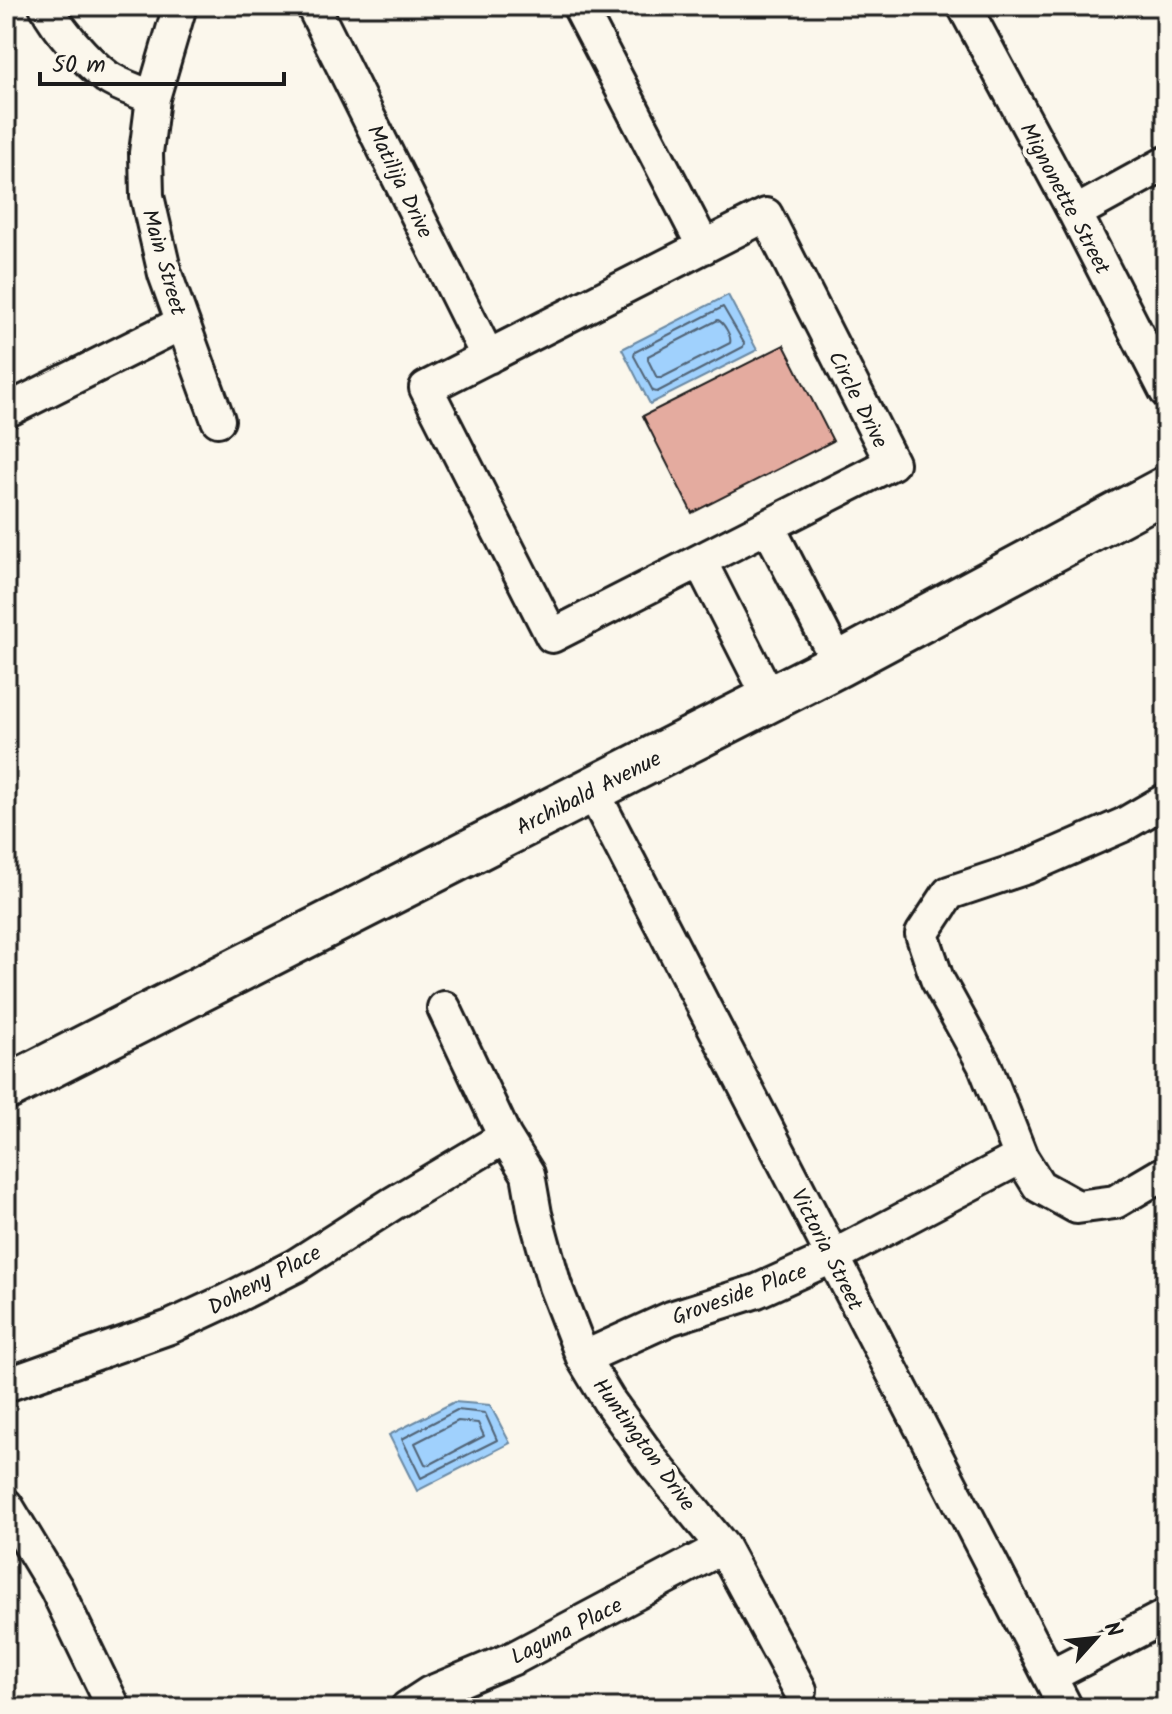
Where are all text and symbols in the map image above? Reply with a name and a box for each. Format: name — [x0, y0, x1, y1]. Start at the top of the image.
scale bar — [40, 36, 284, 86]
text: 50 m — [52, 46, 106, 85]
street label: Mignonette Street — [1009, 117, 1119, 282]
street label: Matilija Drive — [356, 119, 441, 245]
street label: Main Street — [131, 205, 195, 320]
street label: Circle Drive — [817, 345, 896, 455]
street label: Archibald Avenue — [510, 742, 668, 846]
street label: Victoria Street — [780, 1183, 872, 1318]
street label: Doheny Place — [202, 1237, 328, 1326]
street label: Groveside Place — [667, 1255, 812, 1336]
street label: Huntington Drive — [582, 1371, 704, 1520]
street label: Laguna Place — [505, 1589, 629, 1675]
north arrow — [1056, 1598, 1136, 1678]
text: N — [1093, 1616, 1130, 1644]

